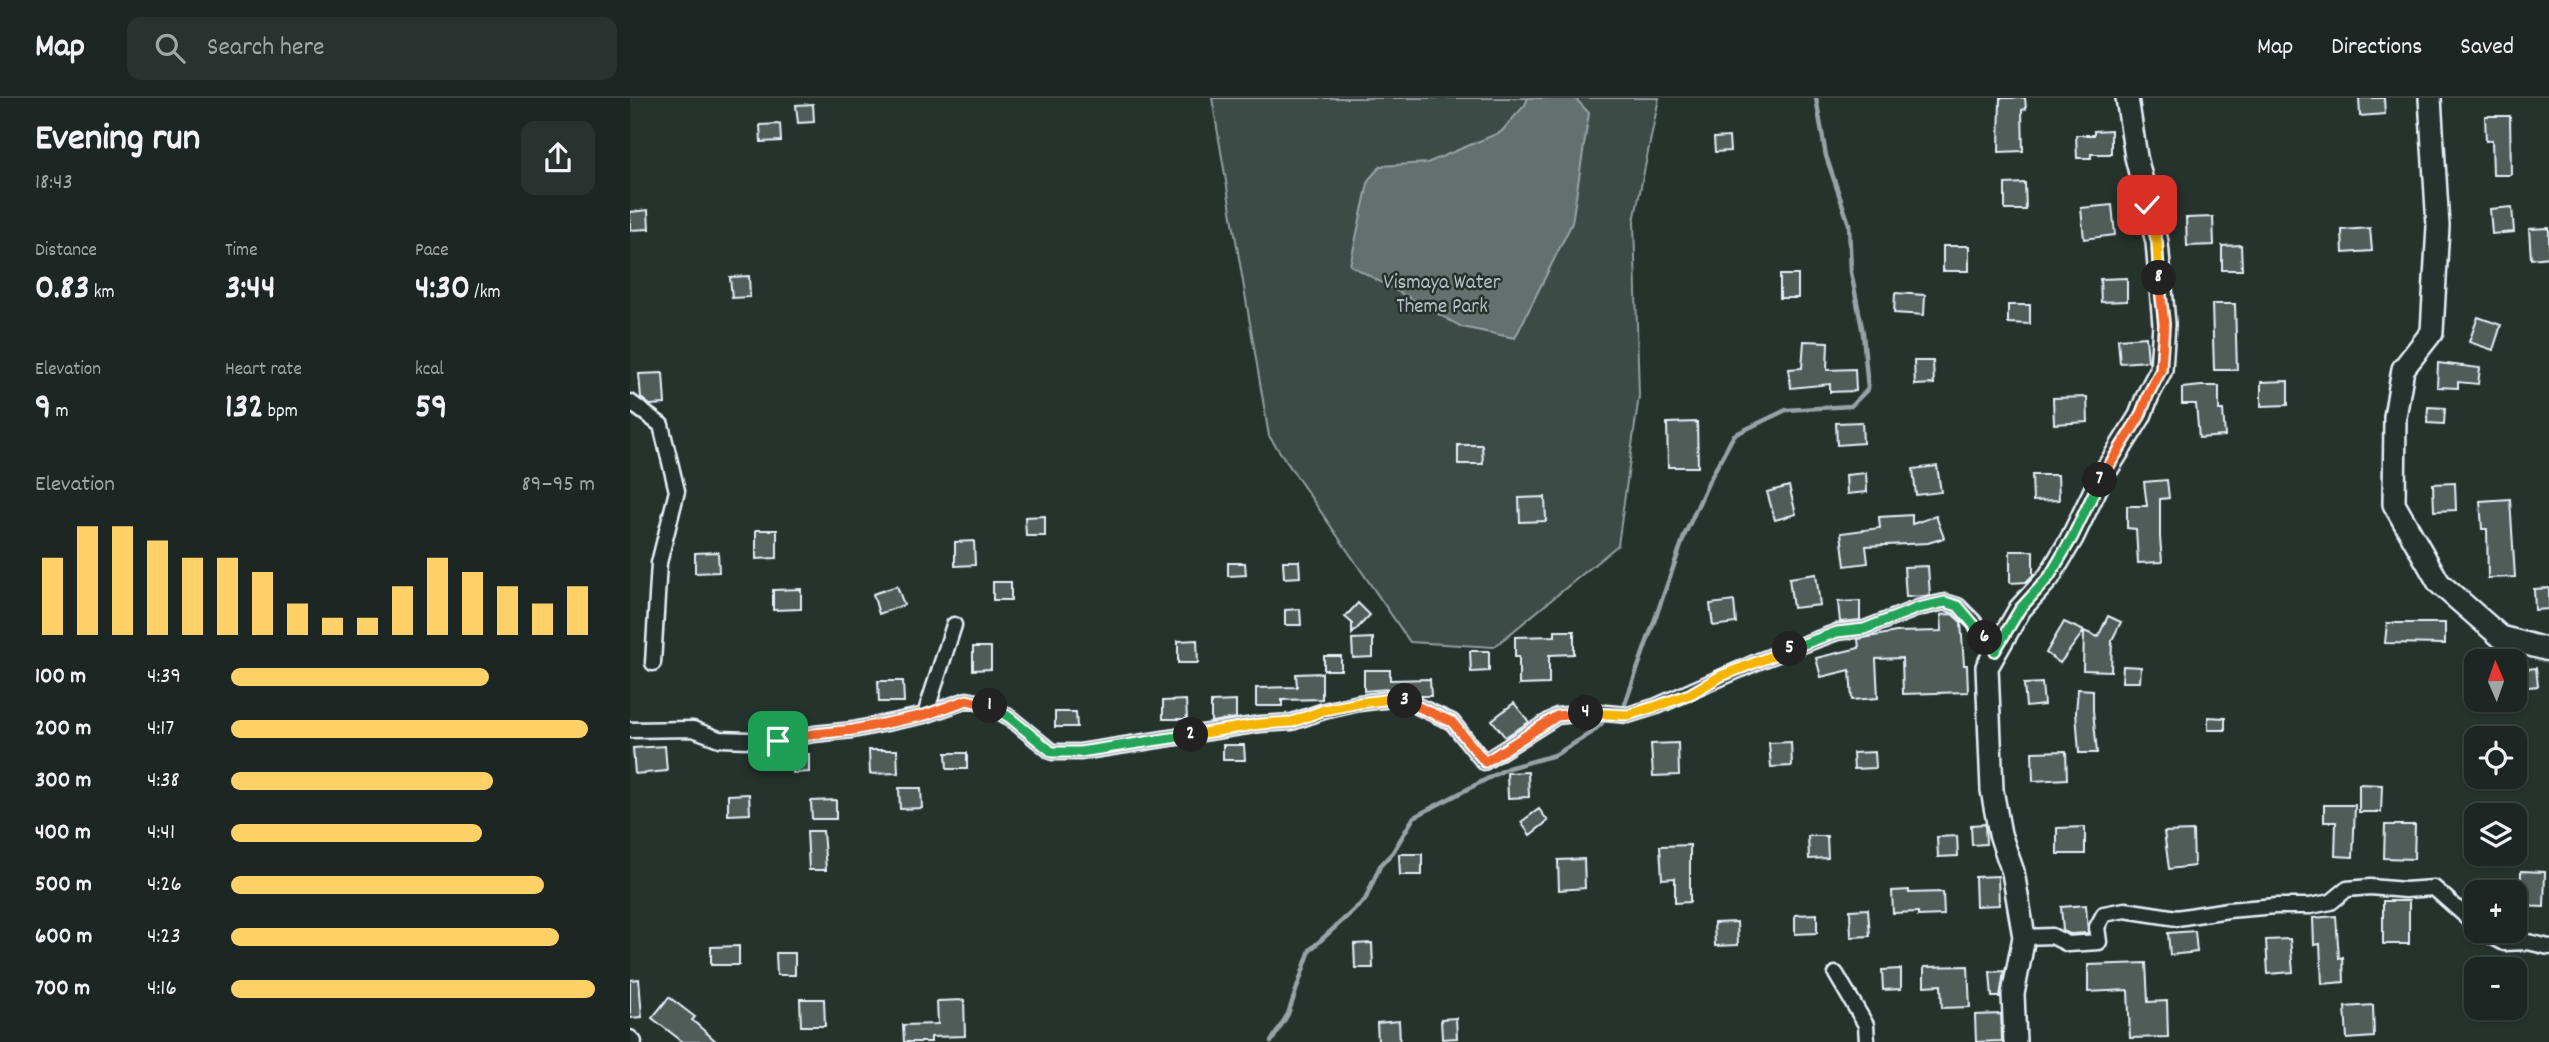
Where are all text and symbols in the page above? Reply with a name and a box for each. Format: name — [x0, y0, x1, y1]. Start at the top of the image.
search box — [127, 17, 617, 80]
text: Map — [35, 25, 85, 72]
icon: search — [151, 29, 189, 67]
text: Search here — [207, 30, 325, 67]
text: Map — [2257, 31, 2293, 65]
text: Directions — [2331, 31, 2422, 65]
text: Saved — [2460, 31, 2514, 65]
text: Evening run — [35, 113, 200, 168]
button: share — [521, 121, 595, 195]
text: 18:43 — [35, 167, 73, 200]
pin — [2117, 175, 2177, 235]
icon: check — [2128, 186, 2166, 224]
text: Distance — [35, 238, 97, 265]
text: Time — [225, 238, 258, 265]
text: Pace — [415, 238, 449, 265]
pin: 8 — [2142, 260, 2176, 296]
text: 8 — [2155, 264, 2162, 291]
text: 0.83 — [35, 265, 89, 315]
text: 3:44 — [225, 265, 275, 315]
text: 4:30 — [415, 265, 470, 315]
park label: Vismaya Water Theme Park — [1384, 269, 1501, 323]
text: km — [89, 280, 115, 307]
text: /km — [470, 280, 501, 307]
text: Elevation — [35, 357, 101, 384]
text: Heart rate — [225, 357, 302, 384]
text: kcal — [415, 357, 444, 384]
text: 9 — [35, 384, 51, 434]
text: 132 — [225, 384, 264, 434]
text: 59 — [415, 384, 447, 434]
text: m — [51, 399, 68, 426]
text: bpm — [264, 399, 298, 426]
pin: 7 — [2082, 462, 2118, 498]
text: 7 — [2096, 466, 2103, 493]
text: Elevation — [35, 469, 115, 502]
text: 89–95 m — [522, 469, 595, 502]
pin: 6 — [1968, 620, 2002, 656]
text: 6 — [1980, 624, 1989, 651]
pin: 5 — [1772, 632, 1808, 666]
text: 5 — [1785, 635, 1794, 662]
north arrow — [2464, 649, 2527, 712]
map controls — [2464, 649, 2527, 1020]
text: 100 m — [35, 661, 86, 694]
text: 4:39 — [147, 661, 181, 694]
pin: 3 — [1388, 684, 1422, 718]
text: 3 — [1400, 687, 1409, 714]
pin: 1 — [972, 688, 1008, 724]
text: 1 — [987, 692, 992, 719]
pin: 4 — [1569, 696, 1604, 730]
text: 4 — [1582, 699, 1589, 726]
pin — [748, 711, 808, 771]
text: 200 m — [35, 713, 91, 746]
text: 4:17 — [147, 713, 174, 746]
pin: 2 — [1174, 718, 1208, 752]
text: 2 — [1186, 721, 1195, 748]
icon: arrive — [759, 722, 797, 760]
button: locate — [2464, 726, 2527, 789]
text: 300 m — [35, 765, 91, 798]
text: 4:38 — [147, 765, 180, 798]
button: layers — [2464, 803, 2527, 866]
text: 400 m — [35, 817, 91, 850]
text: 4:41 — [147, 817, 175, 850]
text: 500 m — [35, 869, 92, 902]
text: 4:26 — [147, 869, 182, 902]
button: + — [2464, 880, 2527, 943]
text: 600 m — [35, 921, 92, 954]
text: 4:23 — [147, 921, 181, 954]
button: − — [2464, 957, 2527, 1020]
text: 700 m — [35, 973, 90, 1006]
text: 4:16 — [147, 973, 177, 1006]

